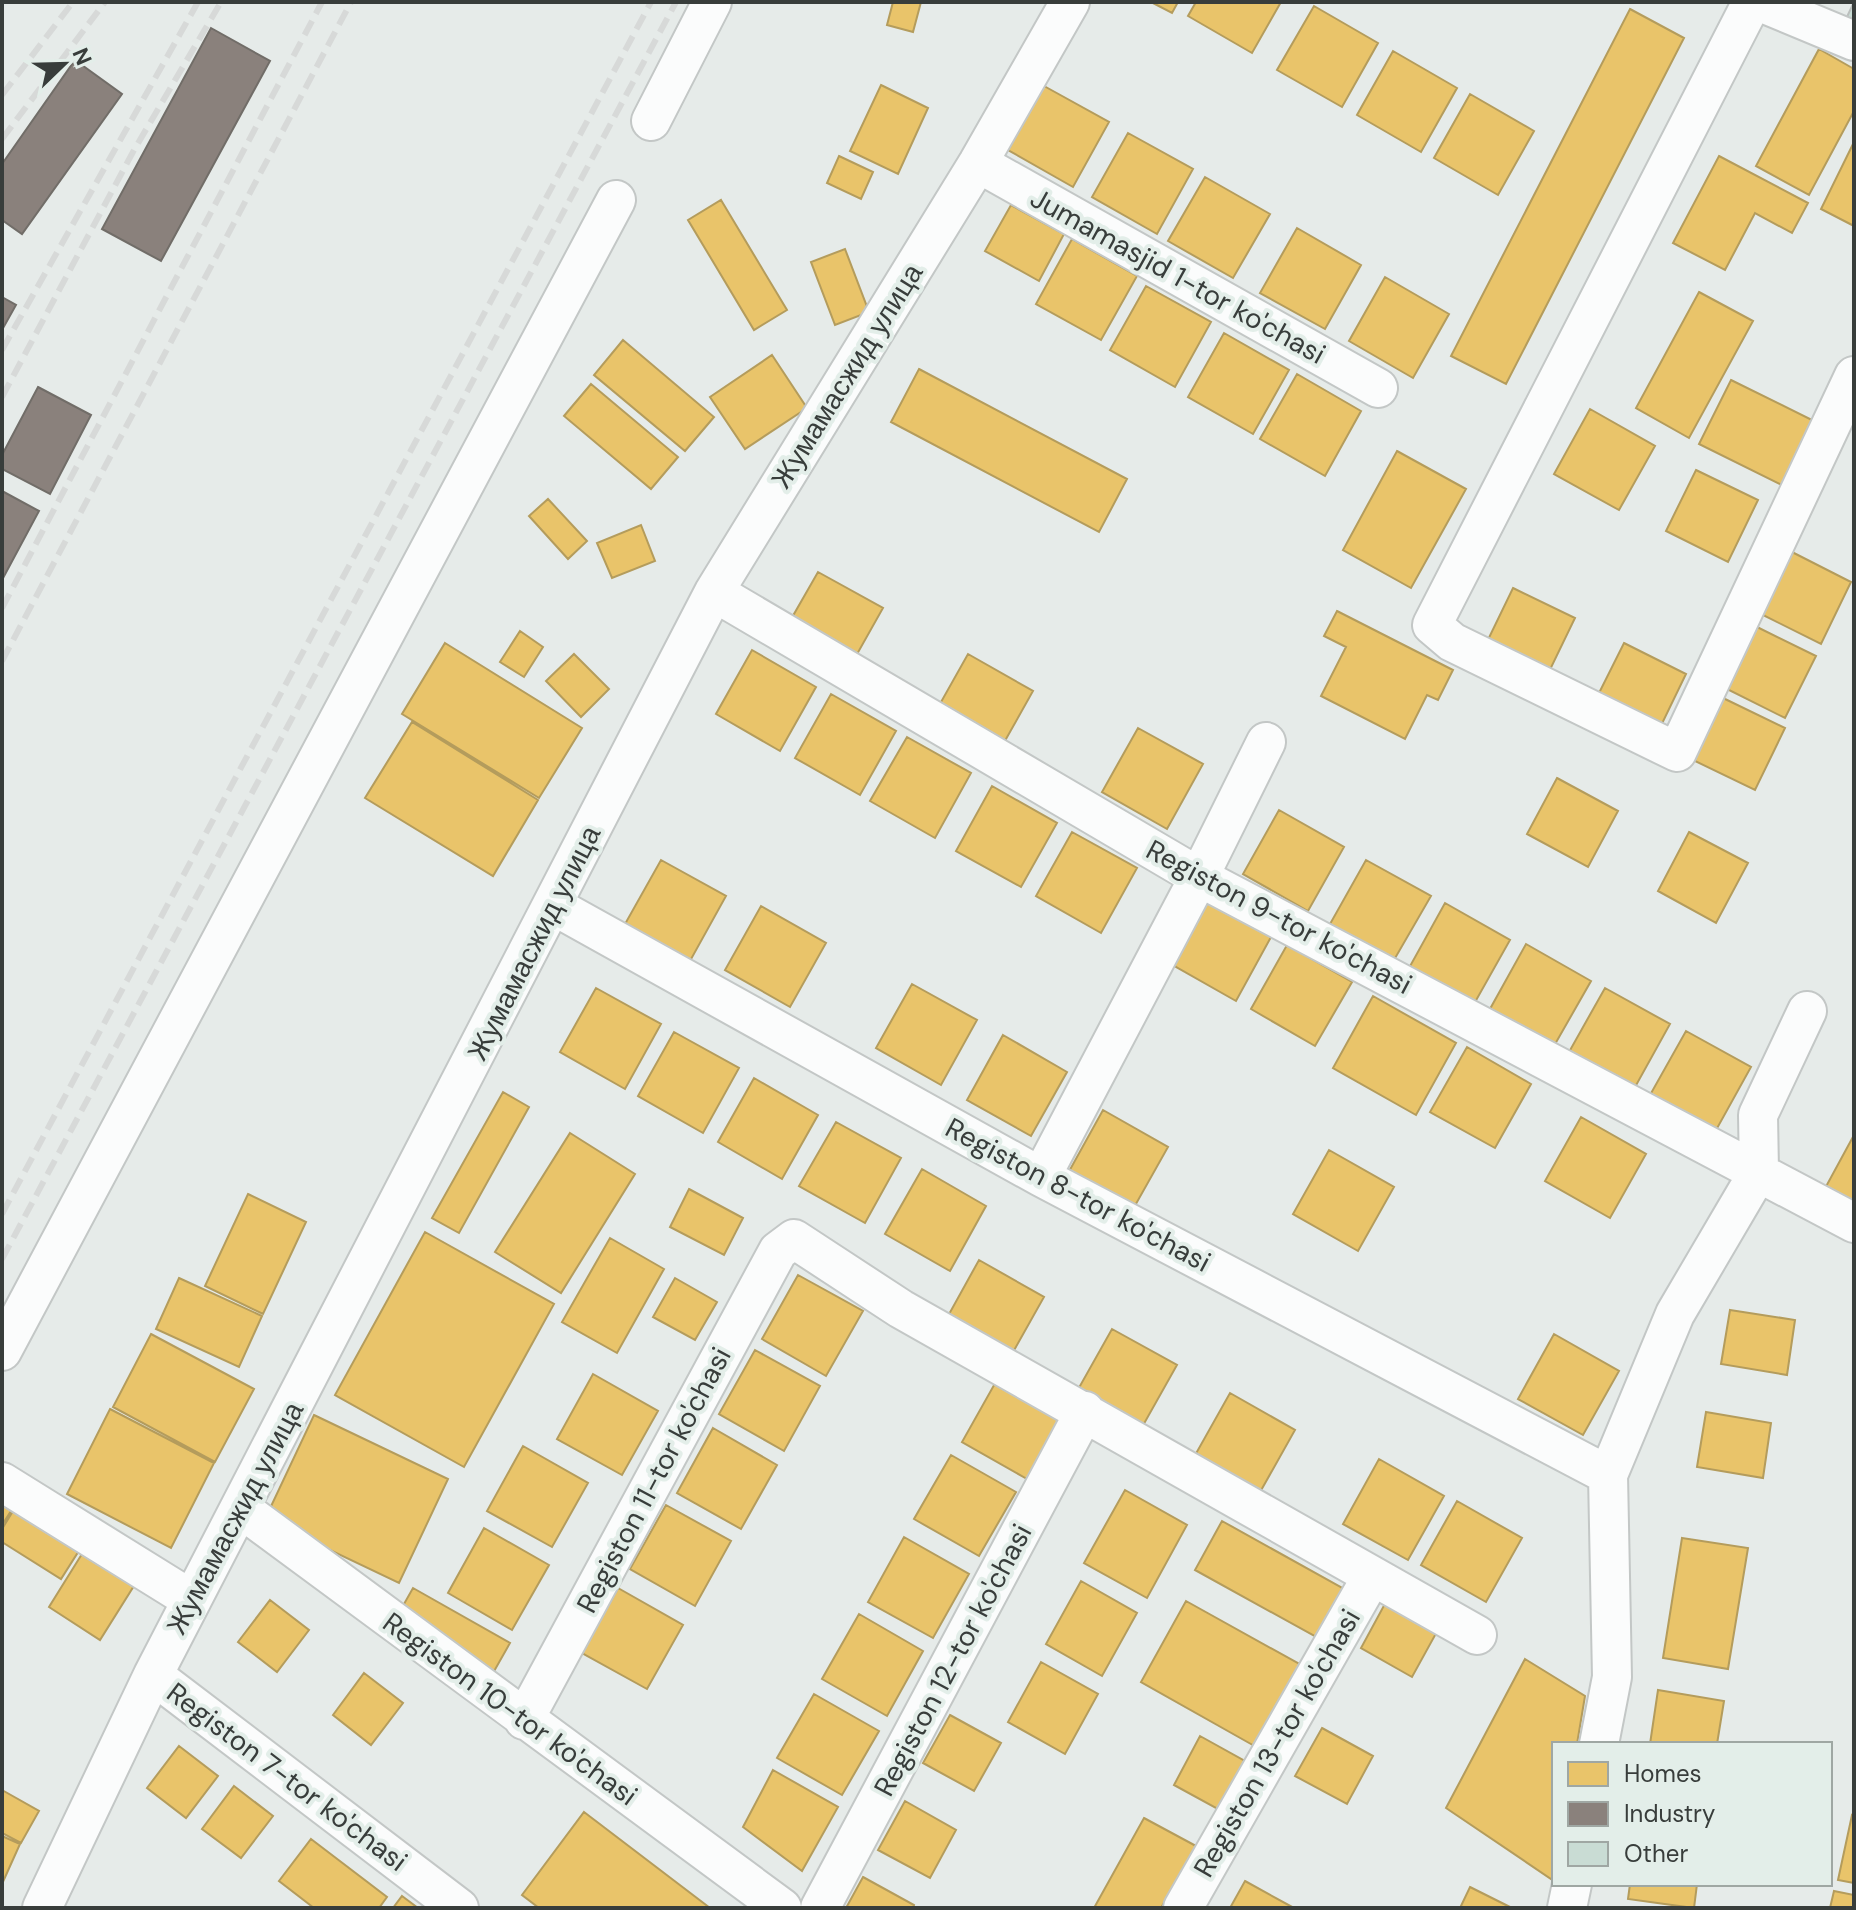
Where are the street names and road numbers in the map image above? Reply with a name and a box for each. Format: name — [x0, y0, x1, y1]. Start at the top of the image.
street label: Jumamasjid 1-tor ko'chasi — [1024, 179, 1332, 373]
street label: Жумамасжид улица — [763, 256, 931, 495]
street label: Жумамасжид улица — [459, 819, 609, 1066]
street label: Registon 9-tor ko'chasi — [1140, 831, 1418, 1003]
street label: Registon 8-tor ko'chasi — [939, 1109, 1217, 1281]
street label: Registon 11-tor ko'chasi — [568, 1341, 740, 1619]
street label: Жумамасжид улица — [158, 1395, 312, 1641]
street label: Registon 12-tor ko'chasi — [866, 1518, 1040, 1802]
street label: Registon 13-tor ko'chasi — [1185, 1602, 1369, 1884]
street label: Registon 10-tor ko'chasi — [375, 1604, 645, 1814]
street label: Registon 7-tor ko'chasi — [159, 1674, 415, 1880]

